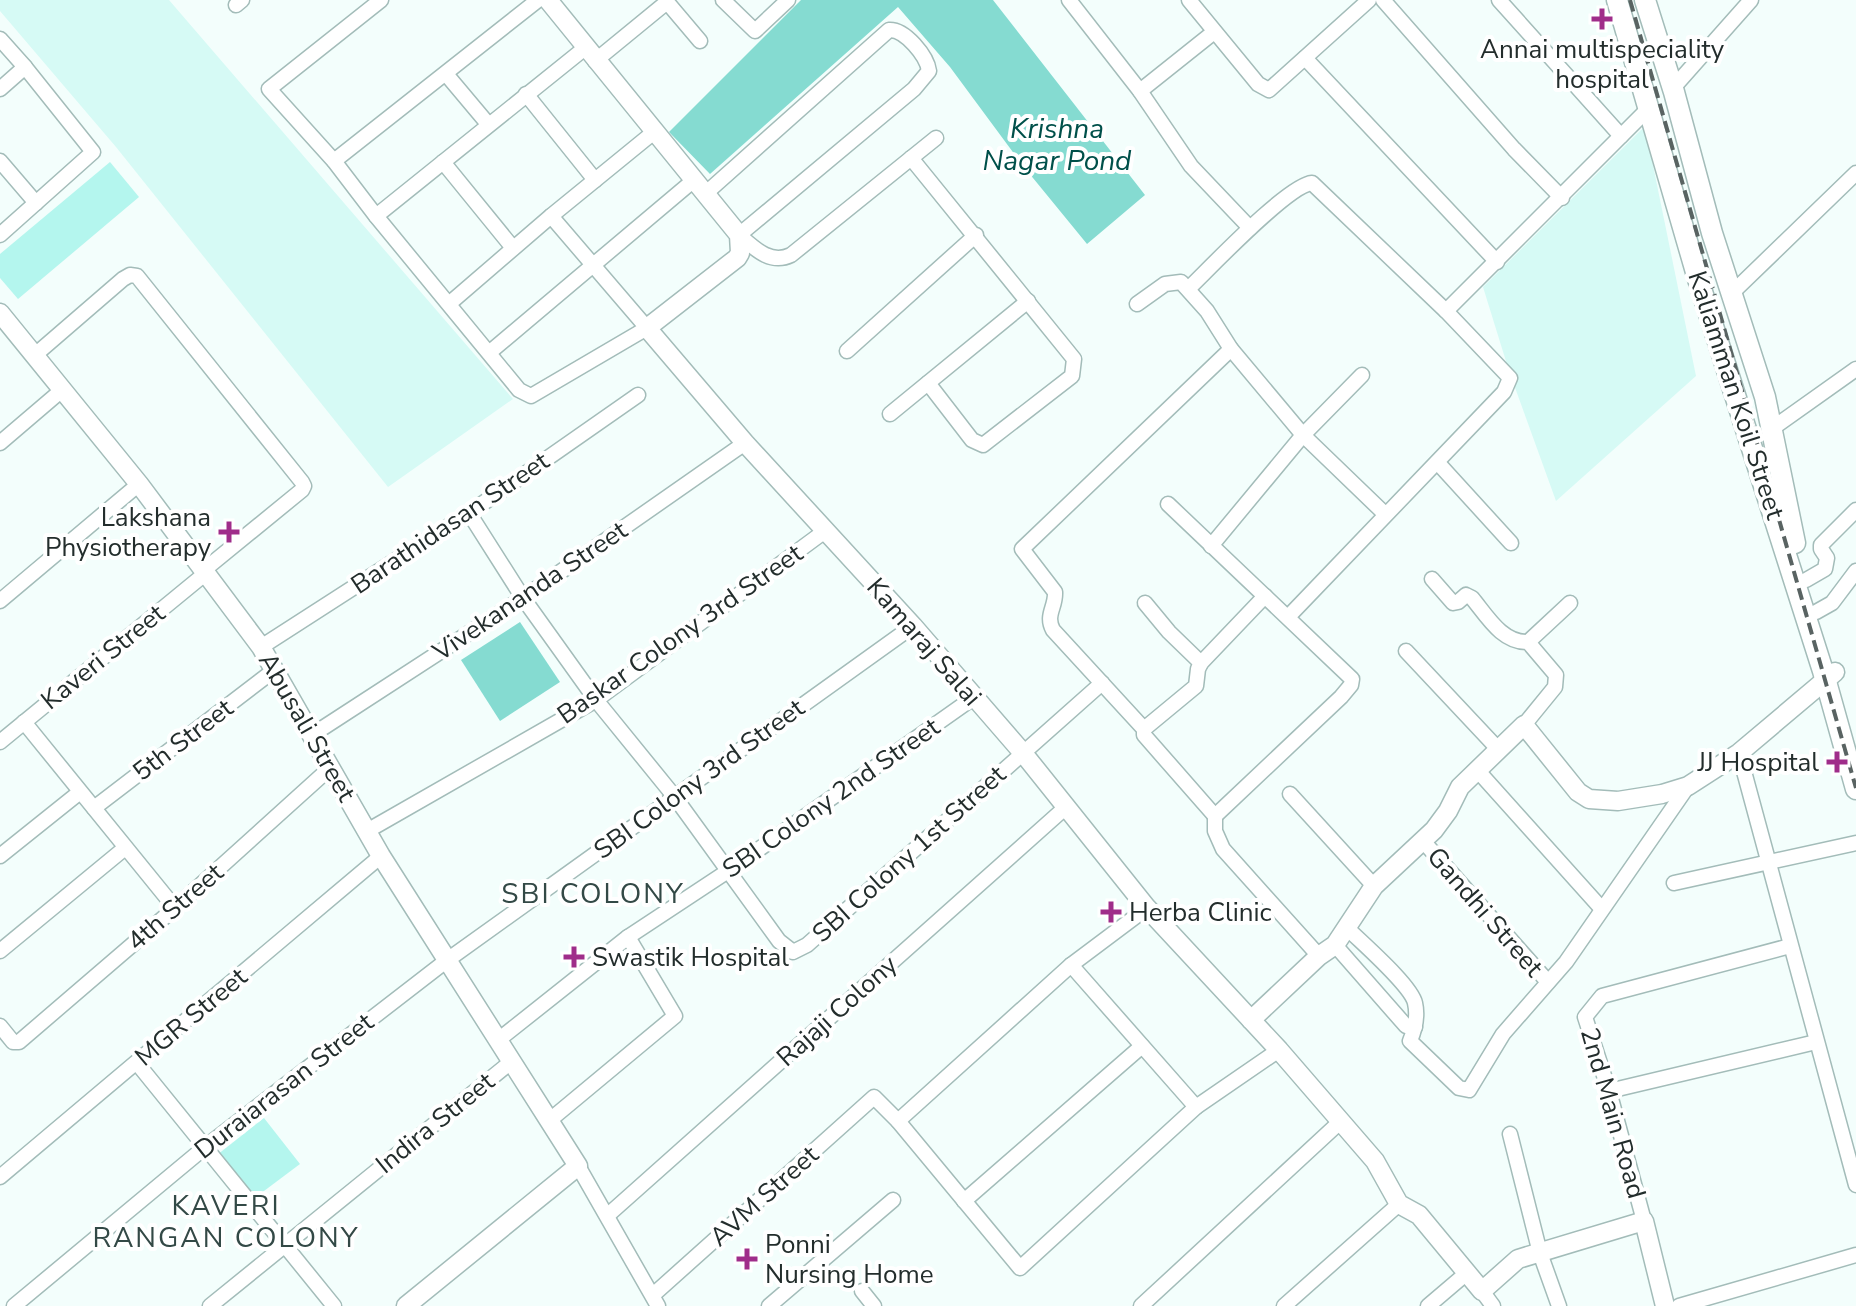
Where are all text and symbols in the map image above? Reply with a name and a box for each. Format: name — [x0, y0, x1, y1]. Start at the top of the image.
marker: Annai multispeciality hospital — [1591, 8, 1613, 30]
place label: Annai multispeciality hospital — [1480, 32, 1725, 97]
water label: Krishna Nagar Pond — [983, 110, 1132, 180]
street label: Kaliamman Koil Street — [1679, 266, 1793, 524]
street label: Barathidasan Street — [344, 443, 557, 602]
place label: Lakshana Physiotherapy — [45, 500, 212, 565]
street label: Vivekananda Street — [425, 512, 635, 670]
marker: Lakshana Physiotherapy — [218, 521, 240, 543]
street label: Baskar Colony 3rd Street — [550, 535, 810, 732]
street label: Kamaraj Salai — [859, 570, 989, 714]
street label: Kaveri Street — [34, 596, 173, 718]
street label: Abusali Street — [250, 646, 364, 809]
street label: 5th Street — [126, 690, 241, 789]
street label: SBI Colony 3rd Street — [587, 690, 812, 867]
street label: SBI Colony 2nd Street — [715, 709, 947, 886]
place label: JJ Hospital — [1696, 745, 1819, 780]
marker: JJ Hospital — [1826, 751, 1848, 773]
street label: SBI Colony 1st Street — [805, 757, 1014, 950]
street label: Gandhi Street — [1419, 840, 1552, 985]
street label: 4th Street — [119, 855, 231, 959]
district label: SBI COLONY — [501, 875, 685, 913]
place label: Herba Clinic — [1129, 895, 1272, 930]
marker: Herba Clinic — [1100, 901, 1122, 923]
place label: Swastik Hospital — [592, 940, 789, 975]
marker: Swastik Hospital — [563, 946, 585, 968]
street label: Rajaji Colony — [769, 947, 905, 1075]
street label: MGR Street — [128, 959, 255, 1074]
street label: Duraiarasan Street — [187, 1004, 381, 1167]
street label: 2nd Main Road — [1572, 1023, 1654, 1203]
street label: Indira Street — [368, 1064, 502, 1182]
street label: AVM Street — [702, 1137, 827, 1254]
district label: KAVERI RANGAN COLONY — [93, 1187, 360, 1257]
place label: Ponni Nursing Home — [765, 1227, 934, 1292]
marker: Ponni Nursing Home — [736, 1248, 758, 1270]

